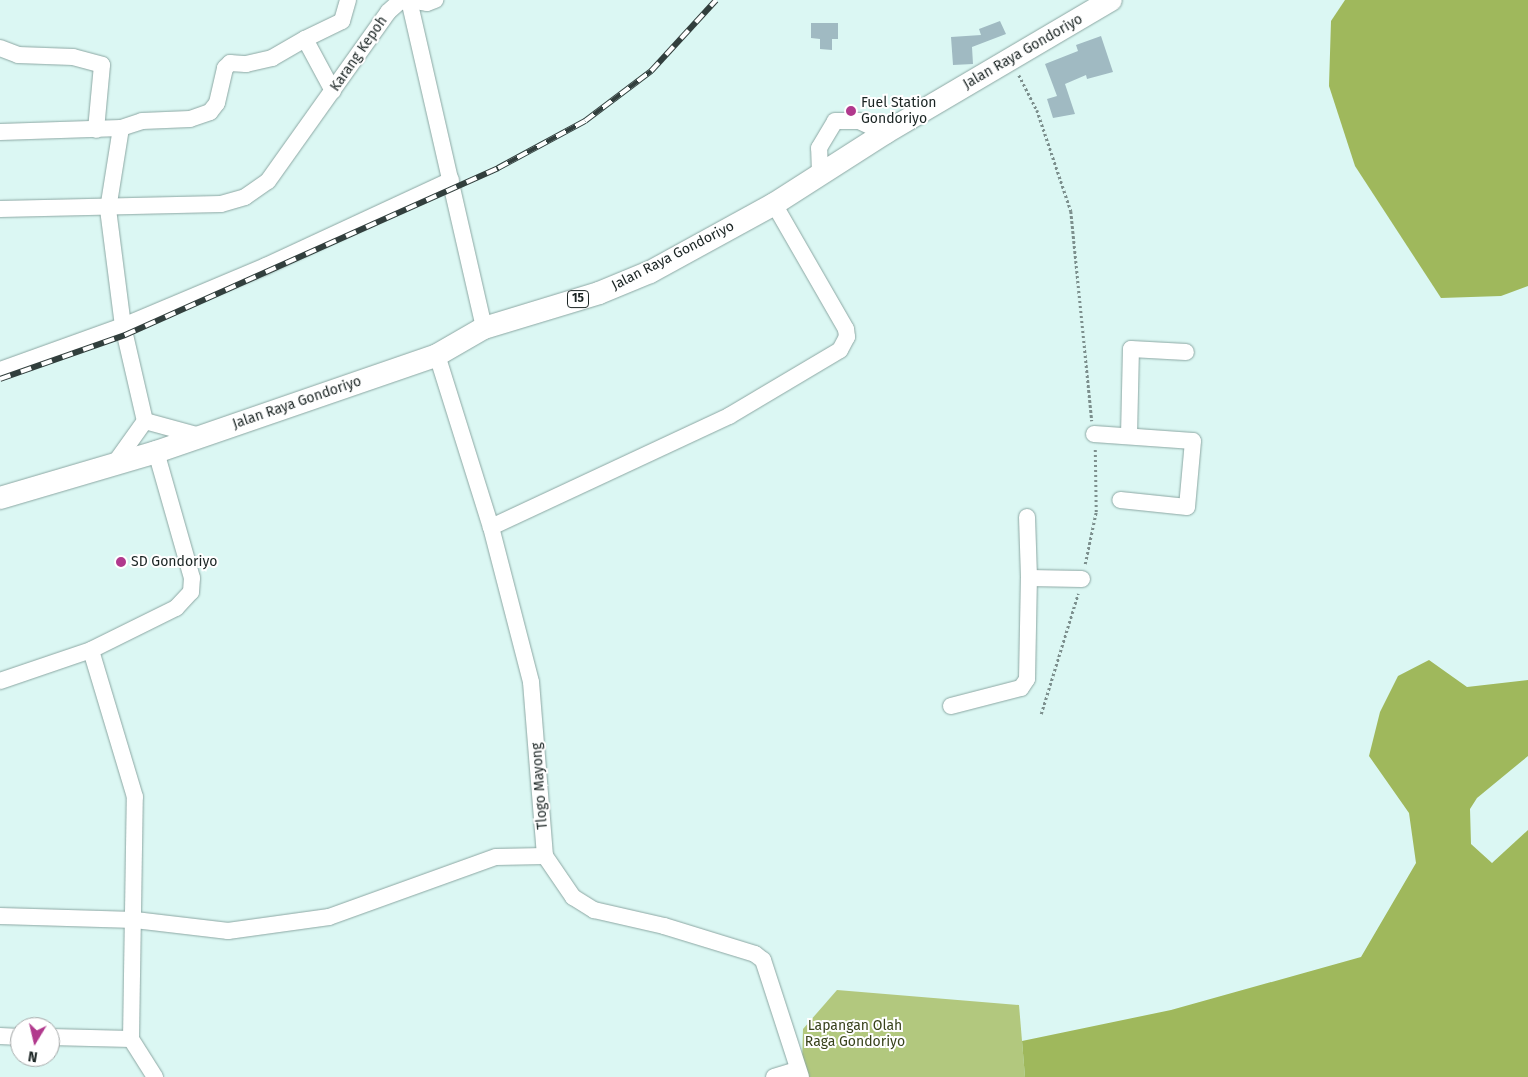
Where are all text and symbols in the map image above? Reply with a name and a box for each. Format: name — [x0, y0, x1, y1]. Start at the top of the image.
street label: Jalan Raya Gondoriyo — [960, 11, 1086, 93]
street label: Karang Kepoh — [327, 13, 391, 95]
place label: Fuel Station Gondoriyo — [861, 95, 937, 128]
marker: Fuel Station Gondoriyo — [845, 105, 857, 117]
street label: Jalan Raya Gondoriyo — [609, 218, 737, 294]
road number: 15 — [567, 290, 589, 308]
street label: Jalan Raya Gondoriyo — [230, 373, 364, 433]
place label: SD Gondoriyo — [131, 554, 217, 570]
marker: SD Gondoriyo — [115, 556, 127, 568]
street label: Tlogo Mayong — [529, 742, 551, 830]
north arrow — [10, 1017, 60, 1067]
park label: Lapangan Olah Raga Gondoriyo — [805, 1018, 905, 1050]
text: N — [27, 1047, 39, 1065]

